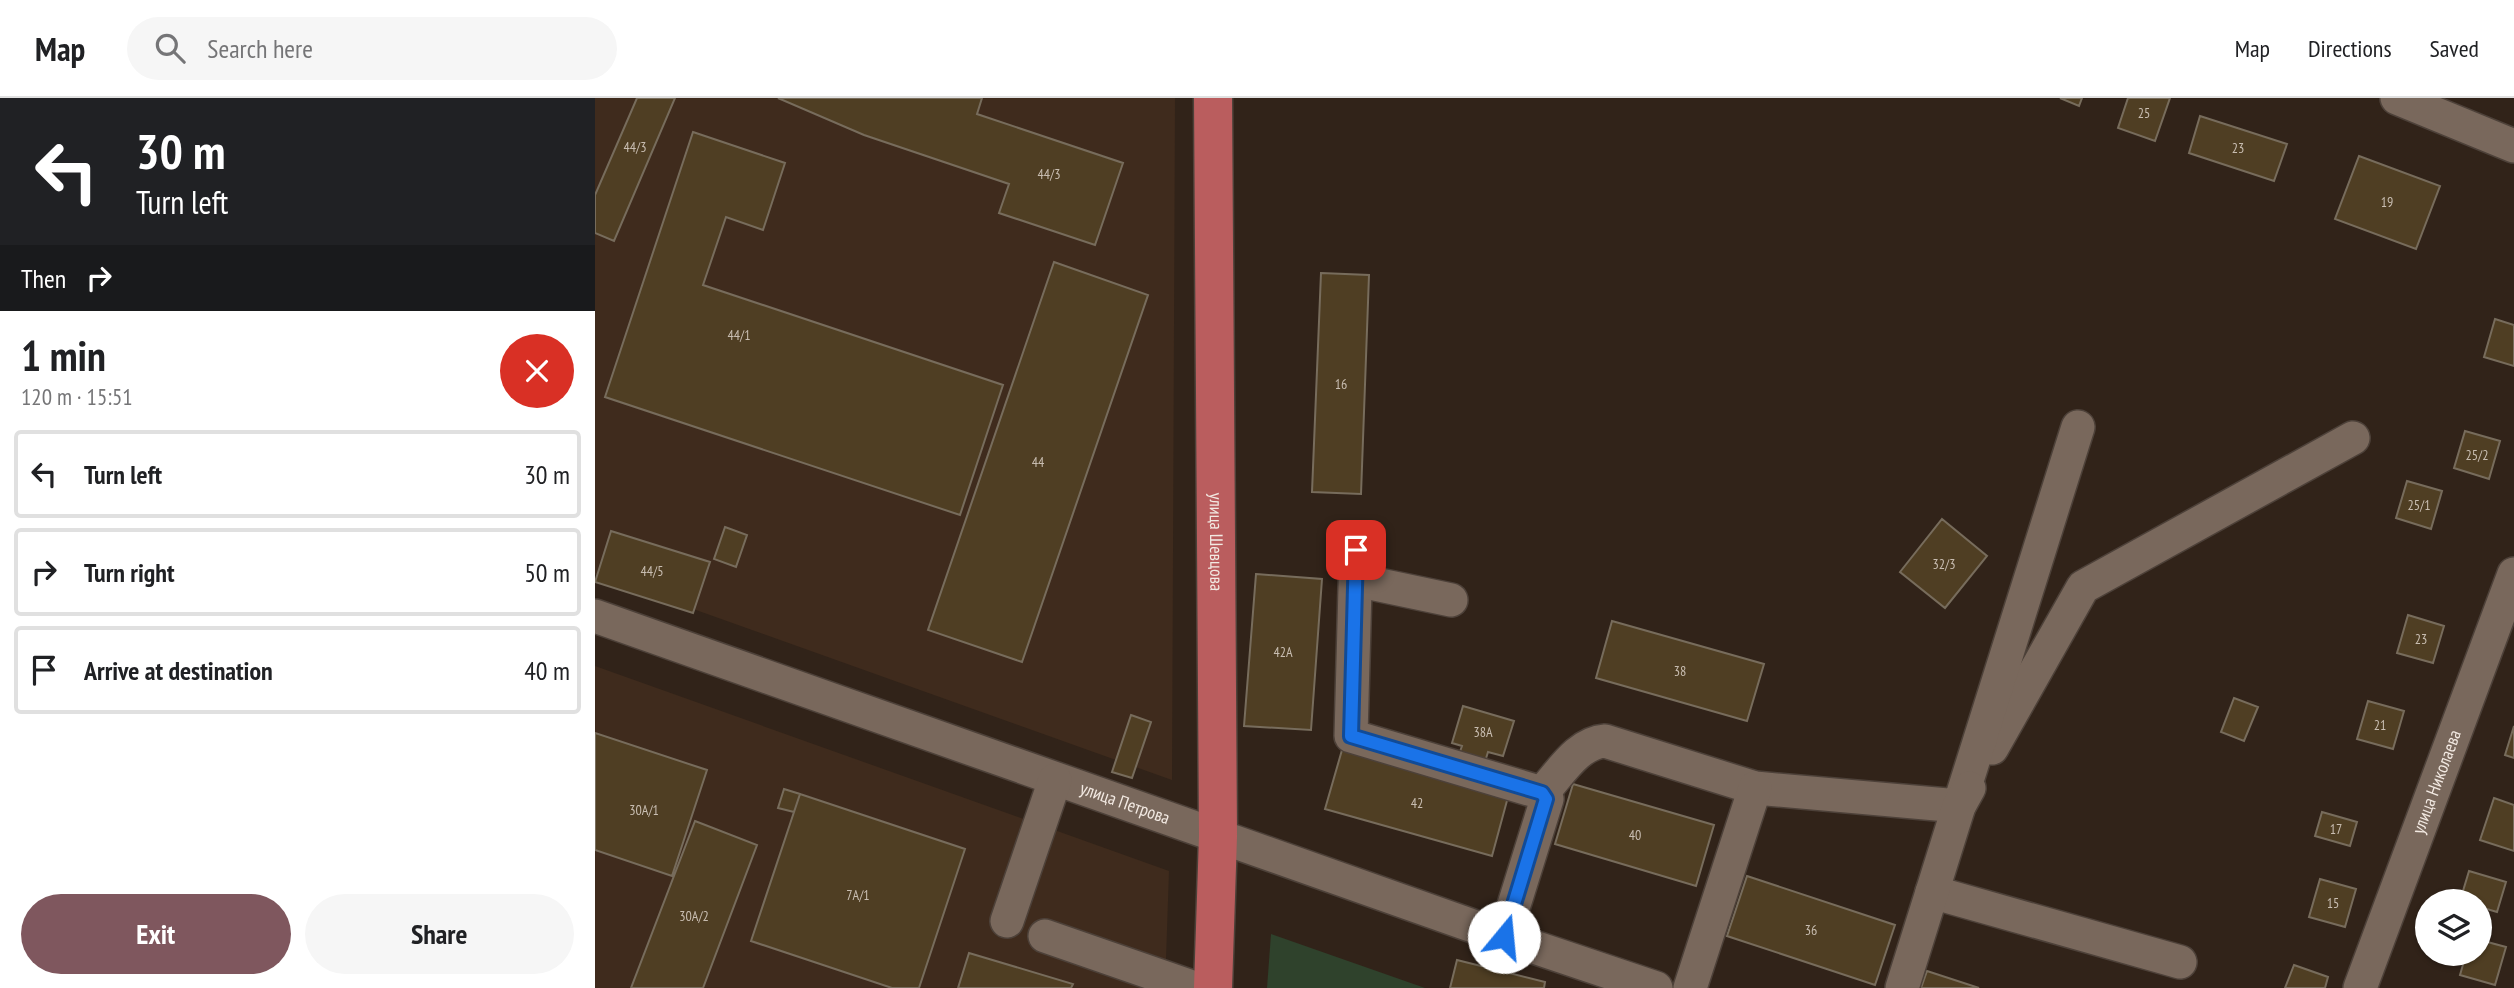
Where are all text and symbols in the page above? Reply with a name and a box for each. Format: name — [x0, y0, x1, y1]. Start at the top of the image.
search box — [127, 17, 617, 80]
text: Map — [35, 27, 85, 70]
icon: search — [151, 29, 189, 67]
text: Search here — [207, 32, 313, 65]
text: Map — [2235, 33, 2270, 64]
text: Directions — [2308, 33, 2392, 64]
text: Saved — [2430, 33, 2479, 64]
house number: 25 — [2138, 104, 2150, 122]
text: 30 m — [136, 119, 225, 183]
icon: left — [21, 126, 112, 217]
house number: 44/3 — [623, 138, 647, 156]
house number: 23 — [2232, 139, 2244, 157]
house number: 44/3 — [1037, 165, 1061, 183]
text: Turn left — [136, 181, 228, 223]
house number: 19 — [2381, 193, 2393, 211]
icon: right — [80, 259, 118, 297]
text: Then — [21, 262, 66, 295]
house number: 44/1 — [727, 326, 751, 344]
text: 1 min — [21, 328, 106, 383]
button: close — [500, 334, 574, 408]
house number: 16 — [1335, 375, 1347, 393]
text: 120 m · 15:51 — [21, 382, 133, 411]
house number: 25/2 — [2465, 446, 2489, 464]
house number: 44 — [1032, 453, 1045, 471]
icon: left — [25, 455, 63, 493]
text: Turn left — [84, 458, 162, 491]
text: 30 m — [524, 458, 570, 491]
street label: улица Шевцова — [1205, 493, 1228, 591]
house number: 25/1 — [2407, 496, 2431, 514]
pin — [1326, 520, 1386, 580]
icon: arrive — [1337, 531, 1375, 569]
icon: right — [25, 553, 63, 591]
house number: 32/3 — [1932, 555, 1956, 573]
text: Turn right — [84, 556, 175, 589]
text: 50 m — [524, 556, 570, 589]
house number: 44/5 — [640, 562, 664, 580]
house number: 23 — [2415, 630, 2427, 648]
house number: 42А — [1273, 643, 1293, 661]
icon: arrive — [25, 651, 63, 689]
text: Arrive at destination — [84, 654, 273, 687]
text: 40 m — [524, 654, 570, 687]
house number: 38 — [1674, 662, 1686, 680]
house number: 21 — [2374, 716, 2386, 734]
house number: 38А — [1473, 723, 1493, 741]
street label: улица Николаева — [2406, 726, 2466, 837]
street label: улица Петрова — [1077, 776, 1173, 829]
house number: 42 — [1411, 794, 1423, 812]
house number: 30А/1 — [629, 801, 659, 819]
house number: 17 — [2330, 820, 2342, 838]
house number: 40 — [1629, 826, 1641, 844]
house number: 7А/1 — [846, 886, 870, 904]
map controls — [2415, 889, 2492, 966]
button: layers — [2415, 889, 2492, 966]
button: Exit — [21, 894, 291, 974]
button: Share — [305, 894, 574, 974]
house number: 15 — [2327, 894, 2339, 912]
position arrow — [1467, 900, 1541, 974]
house number: 30А/2 — [679, 907, 709, 925]
house number: 36 — [1805, 921, 1817, 939]

